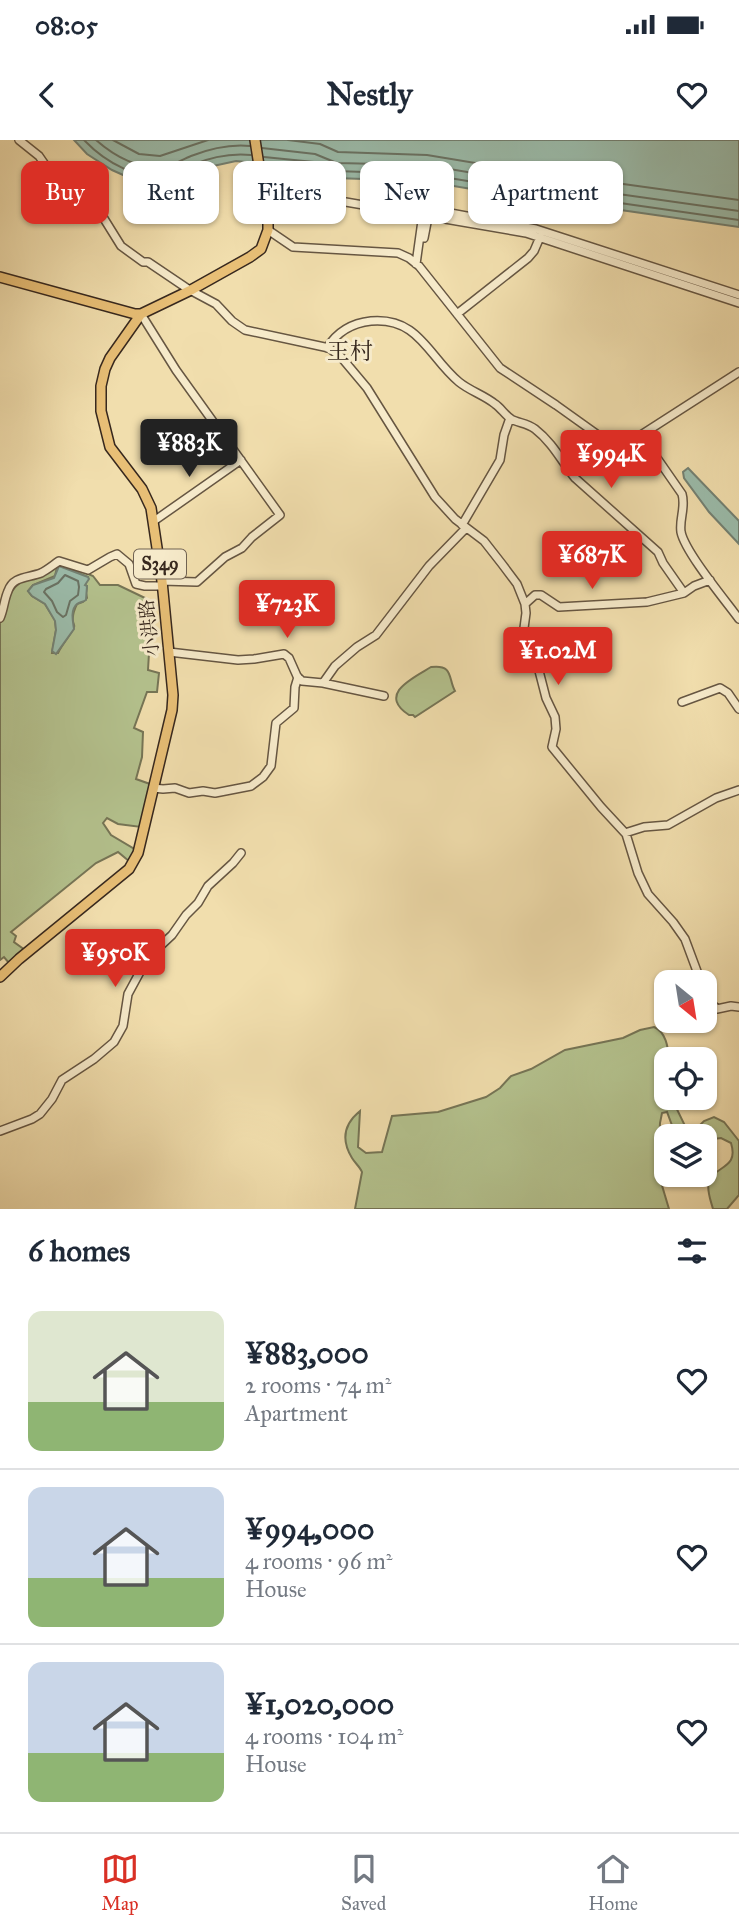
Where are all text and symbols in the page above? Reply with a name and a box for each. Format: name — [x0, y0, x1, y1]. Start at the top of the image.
text: 08:05 — [35, 9, 98, 41]
text: Nestly — [326, 75, 413, 114]
icon: back — [28, 76, 66, 114]
icon: heart — [673, 76, 711, 114]
chip: Buy — [21, 161, 109, 224]
chip: Rent — [123, 161, 219, 224]
chip: Filters — [233, 161, 346, 224]
chip: New — [360, 161, 454, 224]
chip: Apartment — [468, 161, 623, 224]
district label: 王村 — [327, 337, 373, 365]
pin: ¥883K — [140, 420, 238, 479]
text: ¥883K — [156, 428, 222, 456]
pin: ¥994K — [562, 430, 660, 490]
text: ¥994K — [577, 439, 645, 467]
pin: ¥687K — [543, 532, 641, 591]
text: ¥687K — [558, 540, 626, 568]
road number: S349 — [134, 550, 186, 578]
pin: ¥723K — [238, 580, 336, 640]
text: ¥723K — [255, 589, 319, 617]
street label: 小洪路 — [135, 598, 163, 658]
pin: ¥1.02M — [501, 628, 615, 687]
text: ¥1.02M — [519, 636, 597, 664]
pin: ¥950K — [66, 930, 164, 989]
text: ¥950K — [81, 938, 149, 966]
north arrow — [654, 970, 718, 1032]
map controls — [654, 970, 717, 1187]
button: locate — [654, 1047, 717, 1110]
button: layers — [654, 1124, 717, 1187]
icon: filters — [673, 1232, 711, 1270]
text: 6 homes — [28, 1233, 130, 1269]
text: ¥883,000 — [245, 1335, 369, 1371]
icon: home — [84, 1339, 168, 1423]
icon: heart — [673, 1362, 711, 1400]
text: 2 rooms · 74 m² — [245, 1371, 391, 1399]
text: Apartment — [245, 1399, 348, 1427]
text: ¥994,000 — [245, 1511, 374, 1547]
icon: home — [84, 1515, 168, 1599]
icon: heart — [673, 1538, 711, 1576]
text: 4 rooms · 96 m² — [245, 1547, 392, 1575]
text: House — [245, 1575, 307, 1603]
text: ¥1,020,000 — [245, 1686, 394, 1722]
icon: home — [84, 1690, 168, 1774]
icon: heart — [673, 1713, 711, 1751]
text: 4 rooms · 104 m² — [245, 1722, 404, 1750]
text: House — [245, 1750, 307, 1778]
tab: Map — [101, 1850, 139, 1915]
tab: Saved — [341, 1850, 386, 1915]
tab: Home — [588, 1850, 638, 1915]

